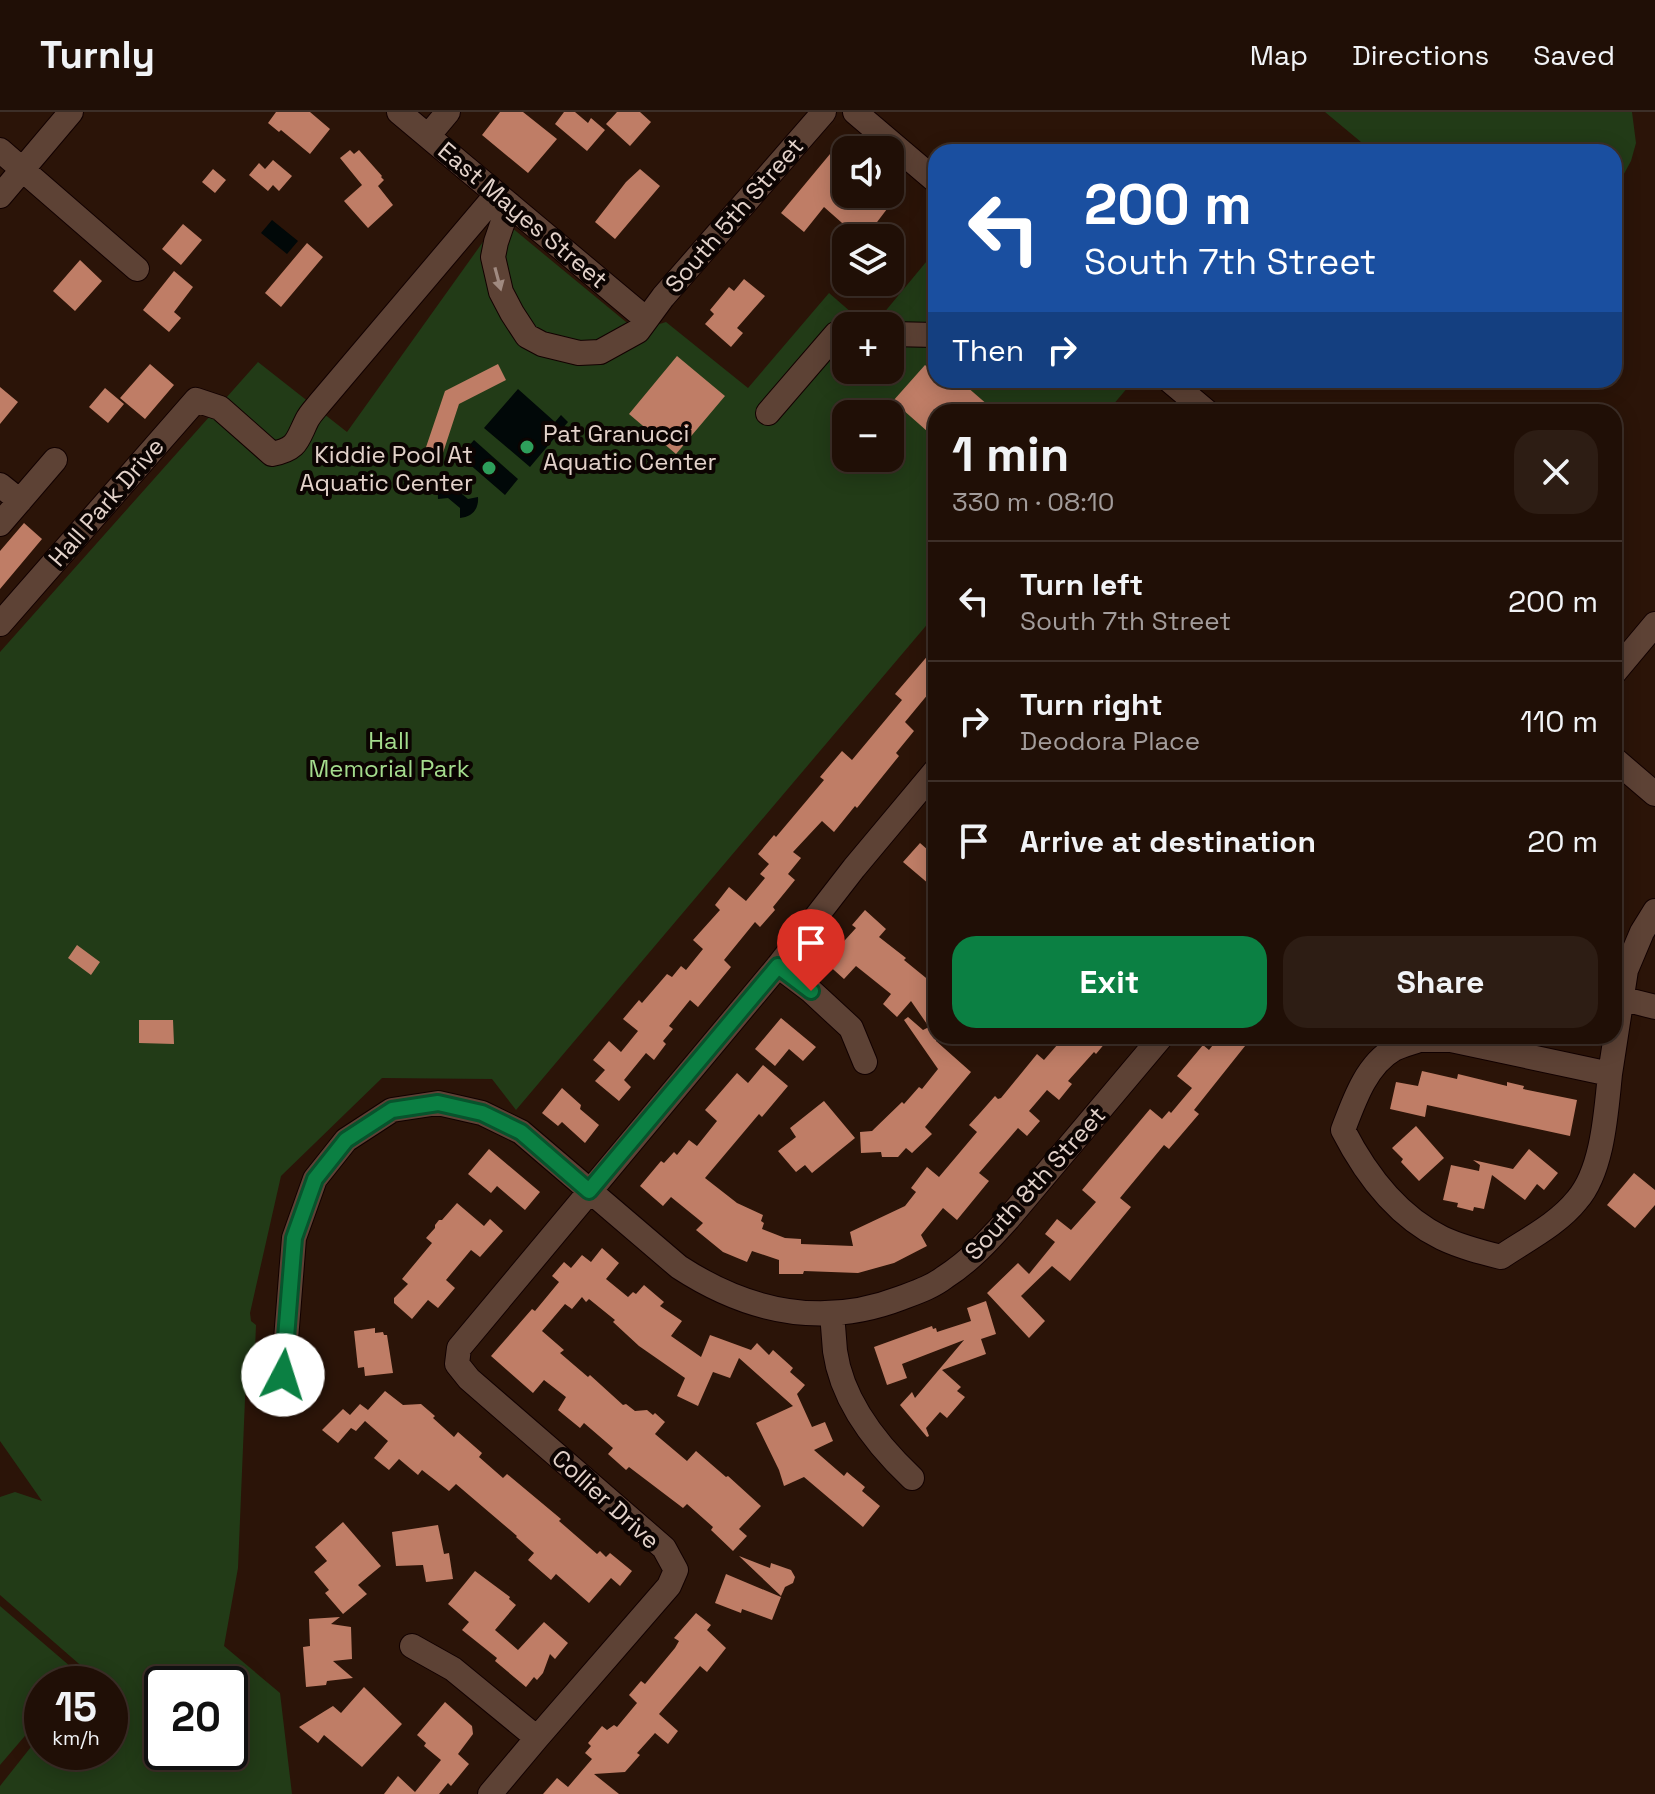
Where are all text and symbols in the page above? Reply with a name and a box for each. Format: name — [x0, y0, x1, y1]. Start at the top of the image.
text: Turnly — [40, 31, 155, 79]
text: Map — [1250, 37, 1308, 73]
text: Directions — [1352, 37, 1489, 73]
text: Saved — [1533, 37, 1615, 73]
street label: South 5th Street — [658, 131, 810, 299]
street label: East Mayes Street — [432, 135, 614, 295]
map controls — [832, 136, 904, 472]
button: sound — [832, 136, 904, 208]
text: 200 m — [1084, 169, 1252, 240]
icon: left — [952, 176, 1056, 280]
button: layers — [832, 224, 904, 296]
text: South 7th Street — [1084, 239, 1376, 285]
one-way arrow — [492, 268, 505, 292]
button: + — [832, 312, 904, 384]
icon: right — [1040, 328, 1084, 372]
text: Then — [952, 331, 1024, 370]
button: − — [832, 400, 904, 472]
place label: Pat Granucci Aquatic Center — [543, 418, 717, 477]
text: 1 min — [952, 424, 1069, 485]
button: close — [1514, 430, 1598, 514]
street label: Hall Park Drive — [41, 431, 171, 573]
marker: Pat Granucci Aquatic Center — [518, 438, 536, 456]
place label: Kiddie Pool At Aquatic Center — [299, 439, 473, 498]
marker: Kiddie Pool At Aquatic Center — [480, 459, 498, 477]
text: 330 m · 08:10 — [952, 485, 1114, 519]
text: Turn left — [1020, 565, 1143, 604]
icon: left — [952, 579, 996, 623]
text: 200 m — [1508, 582, 1598, 621]
text: South 7th Street — [1020, 604, 1231, 638]
text: Turn right — [1020, 685, 1163, 724]
icon: right — [952, 699, 996, 743]
text: 110 m — [1520, 702, 1598, 741]
text: Deodora Place — [1020, 724, 1200, 758]
park label: Hall Memorial Park — [308, 725, 470, 784]
icon: arrive — [952, 819, 996, 863]
text: Arrive at destination — [1020, 822, 1316, 861]
text: 20 m — [1527, 822, 1598, 861]
pin — [777, 909, 845, 991]
icon: arrive — [789, 921, 833, 965]
button: Exit — [952, 936, 1267, 1028]
button: Share — [1283, 936, 1598, 1028]
street label: South 8th Street — [958, 1100, 1112, 1266]
position arrow — [241, 1333, 325, 1417]
street label: Collier Drive — [546, 1442, 666, 1556]
speed limit sign: 20 — [144, 1666, 248, 1770]
text: 15 — [55, 1682, 97, 1733]
text: km/h — [52, 1725, 100, 1751]

